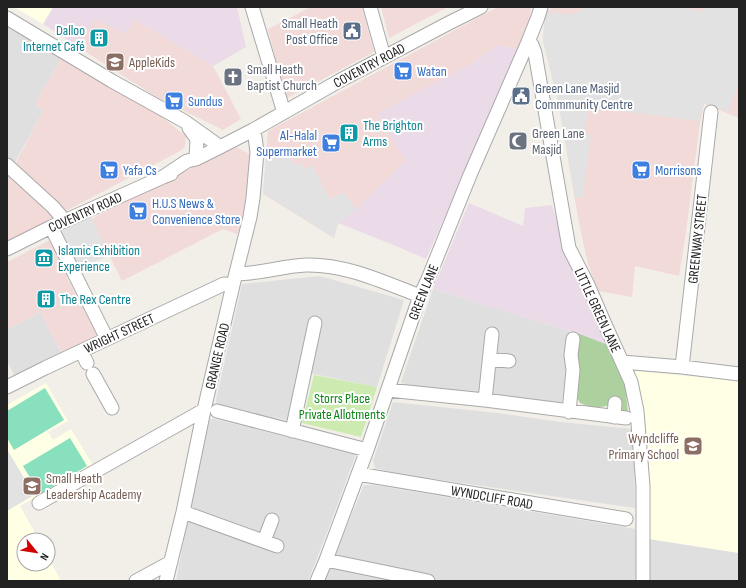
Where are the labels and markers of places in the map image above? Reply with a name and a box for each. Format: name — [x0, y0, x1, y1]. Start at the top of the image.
place label: Small Heath Post Office — [282, 15, 338, 48]
public building icon: Small Heath Post Office — [341, 20, 363, 42]
place label: Dalloo Internet Café — [23, 22, 85, 55]
building icon: Dalloo Internet Café — [88, 27, 110, 49]
school or university icon: AppleKids — [104, 51, 126, 73]
place label: AppleKids — [128, 54, 175, 71]
supermarket icon: Watan — [392, 60, 414, 82]
place label: Small Heath Baptist Church — [247, 61, 317, 94]
place label: Watan — [417, 63, 447, 80]
church icon: Small Heath Baptist Church — [222, 66, 244, 88]
place label: Green Lane Masjid Commmunity Centre — [535, 80, 633, 113]
public building icon: Green Lane Masjid Commmunity Centre — [510, 85, 532, 107]
supermarket icon: Sundus — [163, 90, 185, 112]
place label: Sundus — [188, 93, 223, 110]
place label: The Brighton Arms — [362, 117, 423, 150]
building icon: The Brighton Arms — [338, 122, 360, 144]
place label: Green Lane Masjid — [532, 125, 584, 158]
place label: Al-Halal Supermarket — [256, 127, 317, 160]
mosque icon: Green Lane Masjid — [507, 130, 529, 152]
supermarket icon: Al-Halal Supermarket — [320, 132, 342, 154]
supermarket icon: Yafa Cs — [98, 159, 120, 181]
supermarket icon: Morrisons — [630, 159, 652, 181]
place label: Yafa Cs — [123, 162, 157, 179]
place label: Morrisons — [655, 162, 702, 179]
place label: H.U.S News & Convenience Store — [152, 195, 240, 228]
supermarket icon: H.U.S News & Convenience Store — [127, 200, 149, 222]
place label: Islamic Exhibition Experience — [58, 242, 140, 275]
museum icon: Islamic Exhibition Experience — [33, 247, 55, 269]
building icon: The Rex Centre — [35, 288, 57, 310]
place label: The Rex Centre — [60, 291, 131, 308]
place label: Wyndcliffe Primary School — [609, 430, 679, 463]
school or university icon: Wyndcliffe Primary School — [682, 435, 704, 457]
place label: Small Heath Leadership Academy — [46, 470, 142, 503]
school or university icon: Small Heath Leadership Academy — [21, 475, 43, 497]

